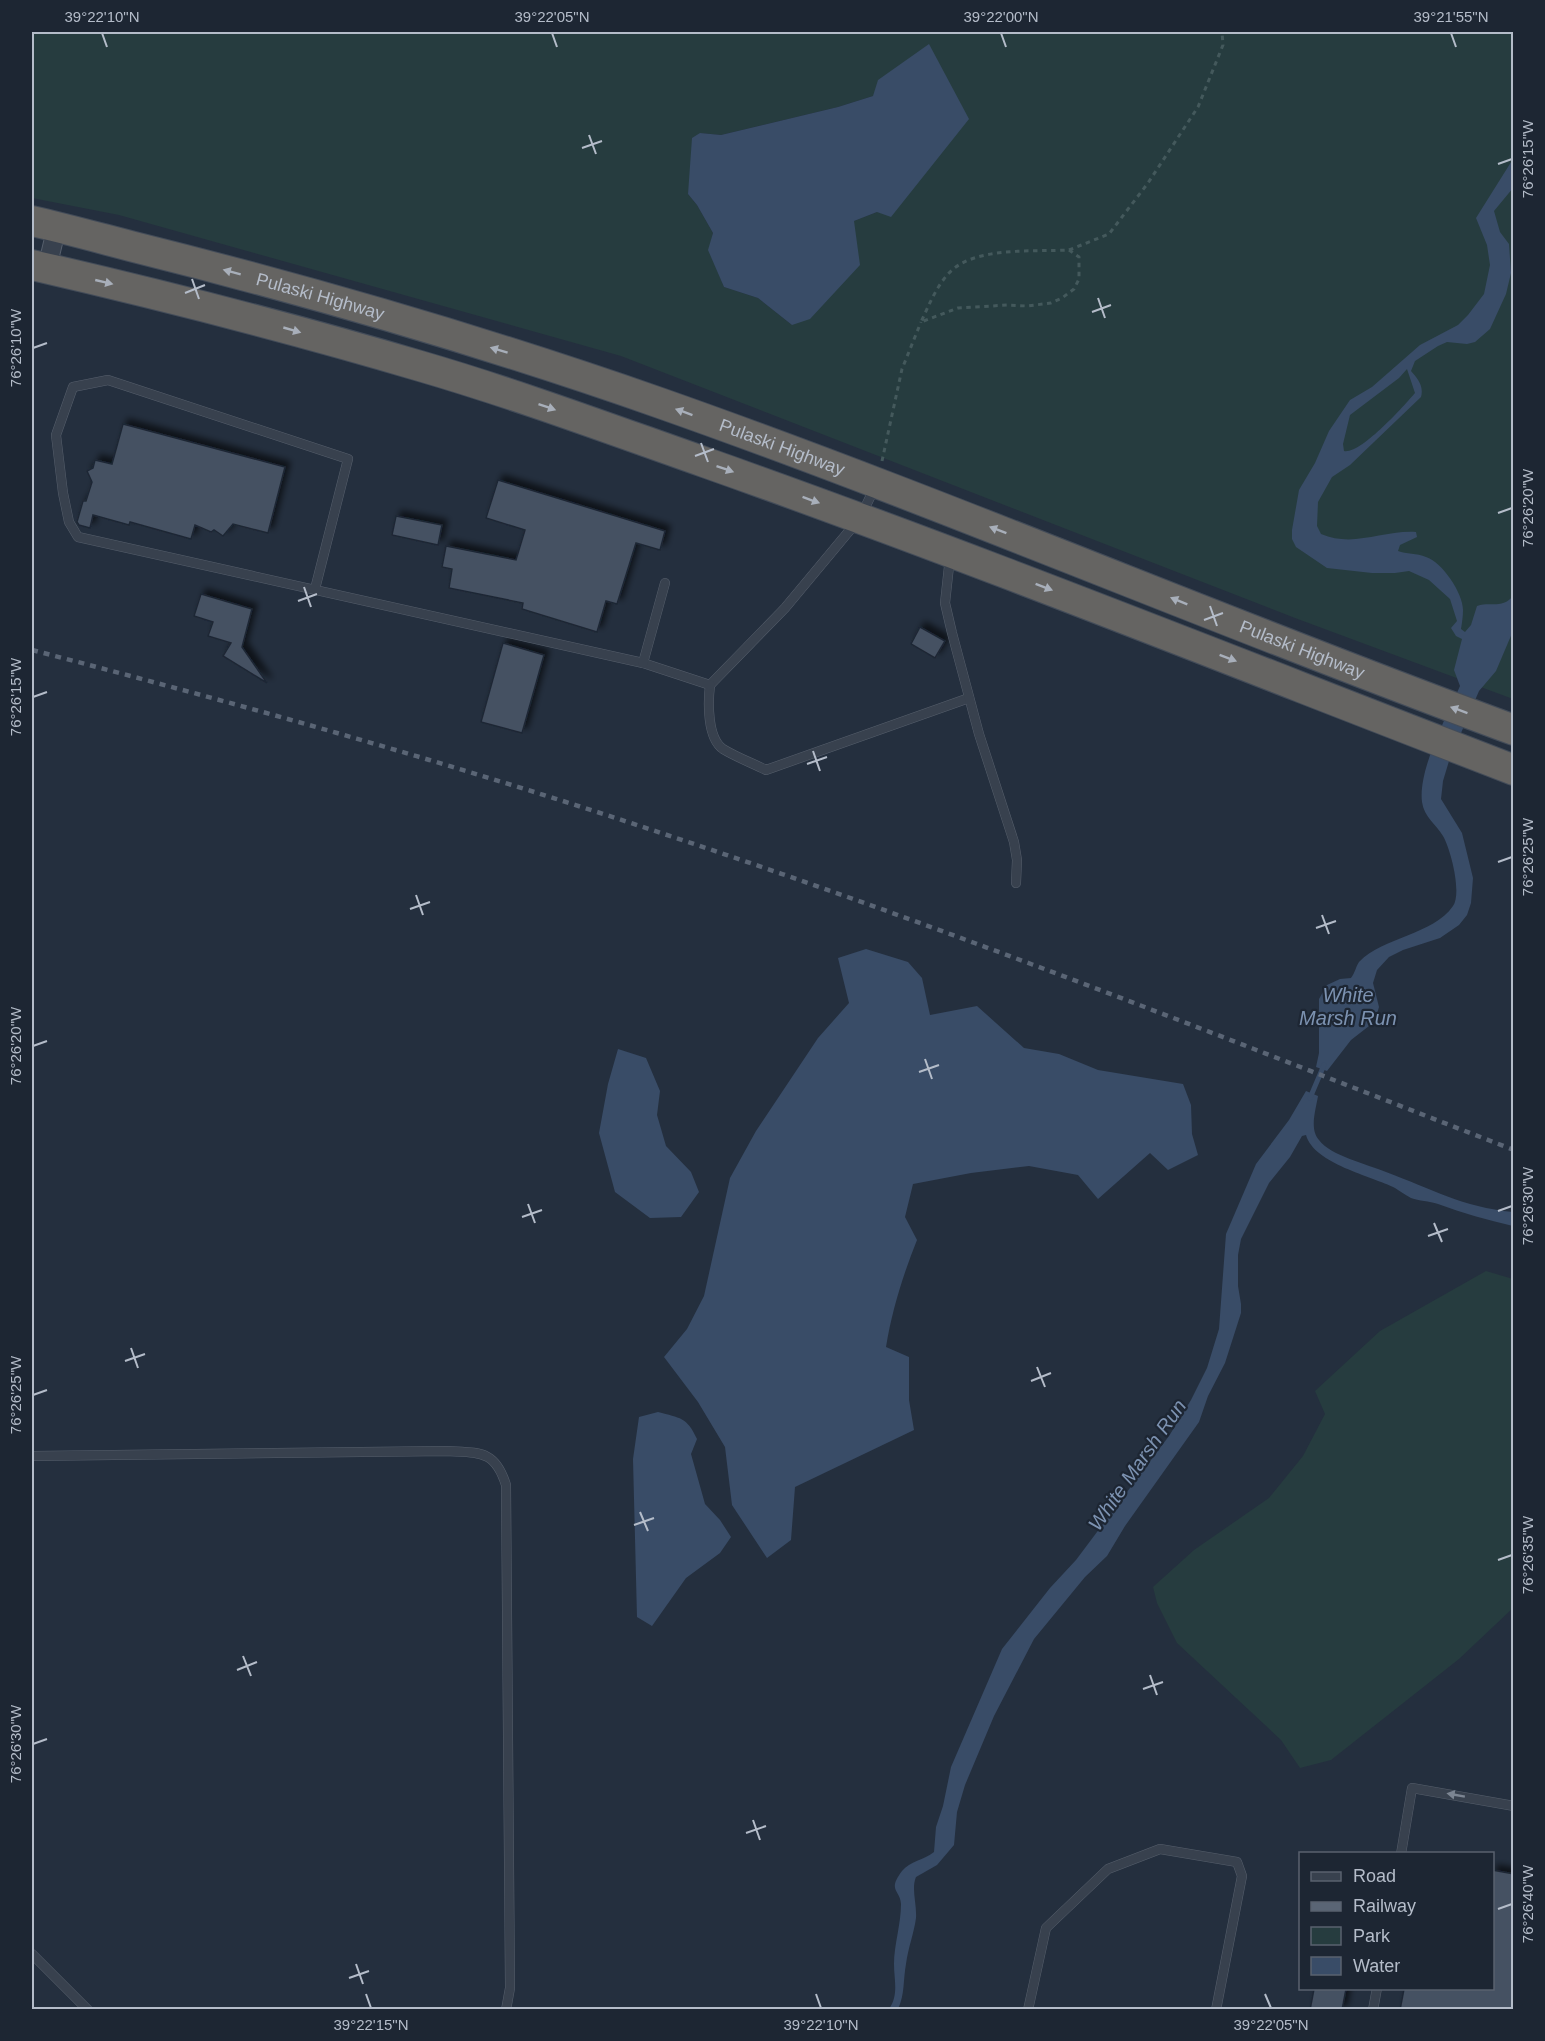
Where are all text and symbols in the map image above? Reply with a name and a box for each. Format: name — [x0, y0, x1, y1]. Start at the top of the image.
text: 39°22'10"N — [64, 8, 140, 25]
text: 39°22'05"N — [514, 8, 590, 25]
text: 39°22'00"N — [963, 8, 1039, 25]
text: 39°21'55"N — [1413, 8, 1489, 25]
text: 76°26'15"W — [1519, 119, 1536, 198]
one-way arrow — [222, 267, 240, 276]
street label: Pulaski Highway — [254, 269, 387, 324]
one-way arrow — [94, 277, 113, 287]
text: 76°26'10"W — [7, 308, 24, 387]
one-way arrow — [284, 326, 302, 335]
one-way arrow — [490, 345, 508, 354]
one-way arrow — [538, 403, 556, 412]
one-way arrow — [675, 406, 693, 416]
street label: Pulaski Highway — [717, 415, 848, 480]
one-way arrow — [716, 465, 734, 475]
text: 76°26'20"W — [1519, 468, 1536, 547]
one-way arrow — [802, 496, 820, 506]
one-way arrow — [988, 524, 1006, 534]
one-way arrow — [1035, 583, 1053, 592]
one-way arrow — [1170, 596, 1188, 605]
street label: Pulaski Highway — [1237, 616, 1367, 683]
one-way arrow — [1219, 654, 1237, 664]
text: 76°26'15"W — [7, 657, 24, 736]
one-way arrow — [1449, 705, 1467, 715]
text: 76°26'25"W — [1519, 817, 1536, 896]
water label: White Marsh Run — [1299, 984, 1397, 1029]
text: 76°26'20"W — [7, 1006, 24, 1085]
text: 76°26'30"W — [1519, 1166, 1536, 1245]
text: 76°26'25"W — [7, 1355, 24, 1434]
water label: White Marsh Run — [1084, 1395, 1190, 1535]
text: 76°26'35"W — [1519, 1515, 1536, 1594]
text: 76°26'30"W — [7, 1704, 24, 1783]
one-way arrow — [1446, 1791, 1465, 1800]
legend — [1299, 1852, 1494, 1990]
text: 76°26'40"W — [1519, 1864, 1536, 1943]
text: Road — [1353, 1866, 1396, 1886]
text: Railway — [1353, 1896, 1416, 1916]
text: Park — [1353, 1926, 1391, 1946]
text: Water — [1353, 1956, 1400, 1976]
text: 39°22'15"N — [333, 2016, 409, 2033]
text: 39°22'10"N — [783, 2016, 859, 2033]
text: 39°22'05"N — [1233, 2016, 1309, 2033]

